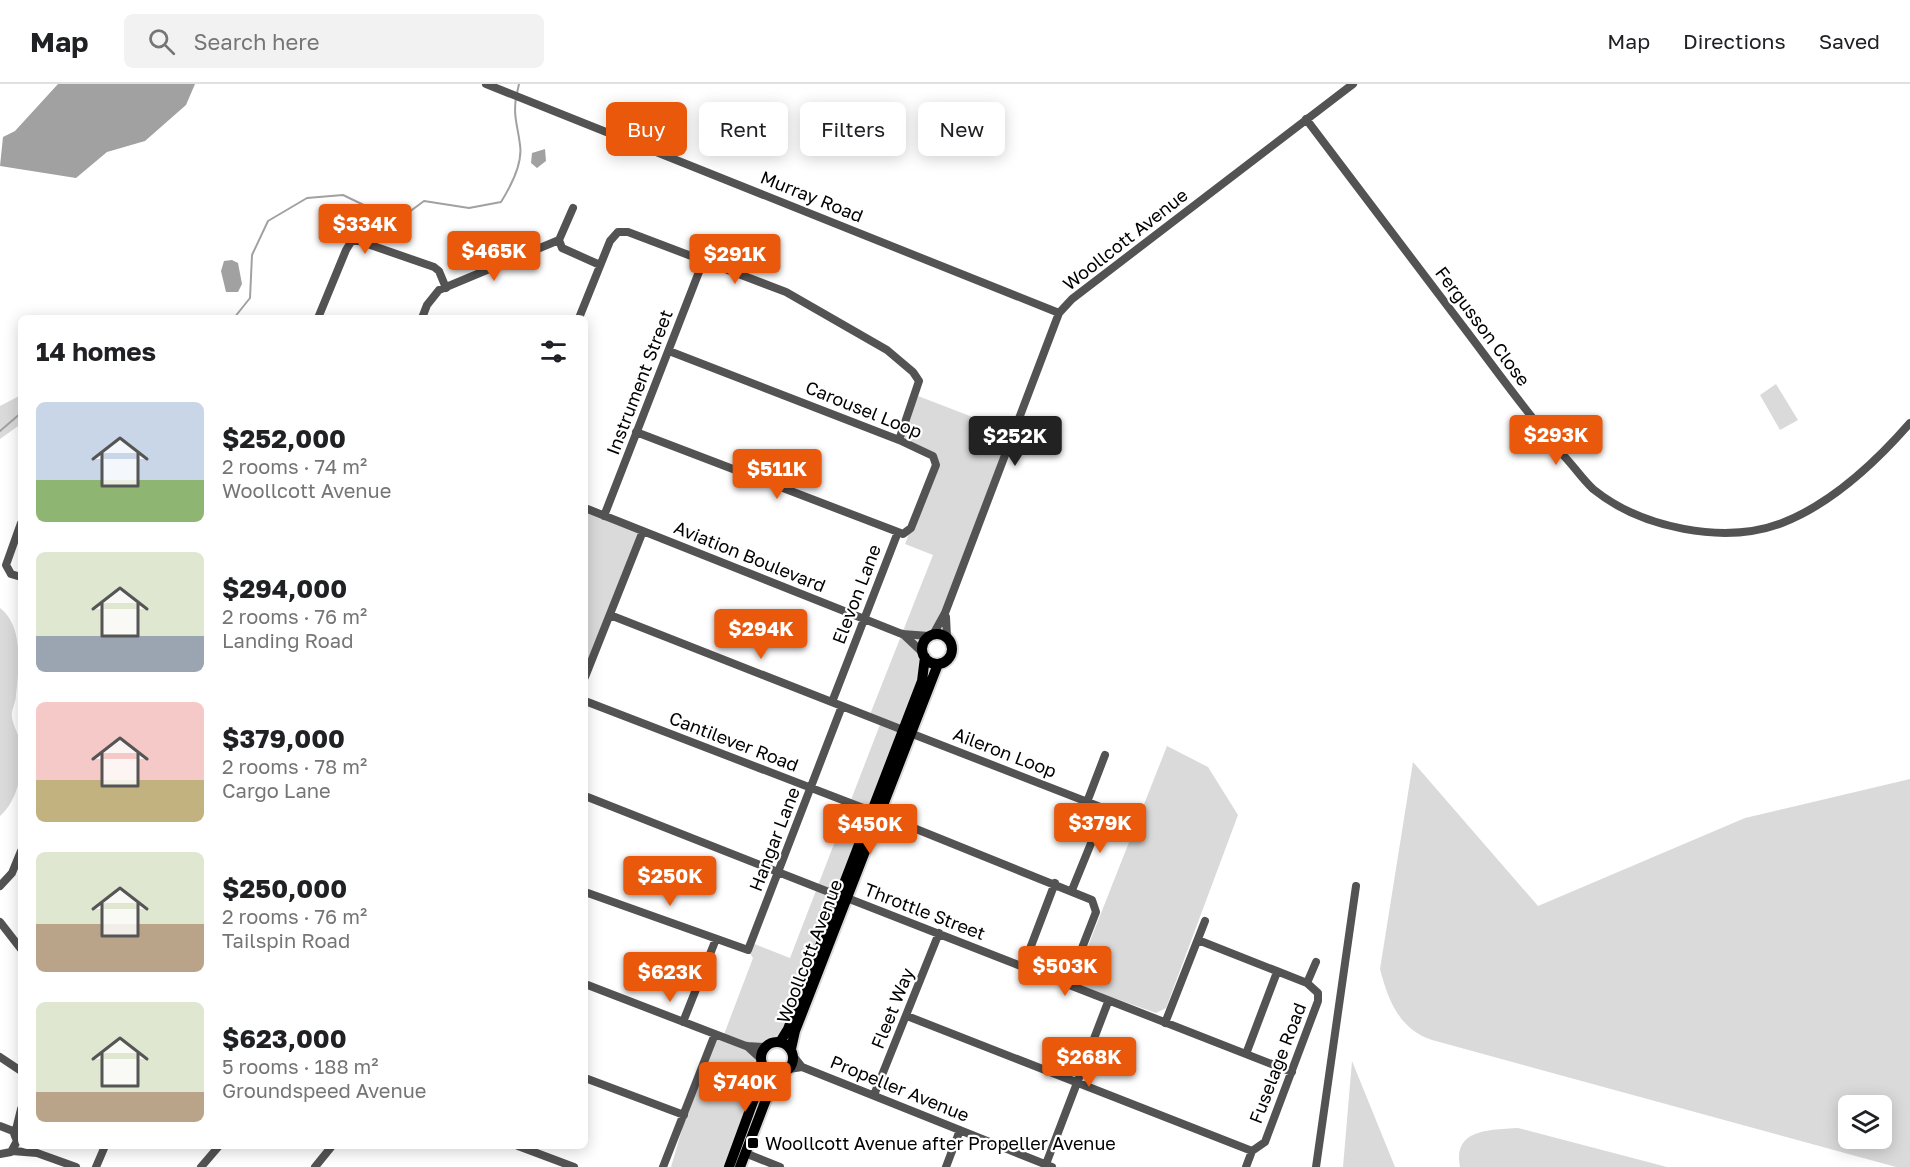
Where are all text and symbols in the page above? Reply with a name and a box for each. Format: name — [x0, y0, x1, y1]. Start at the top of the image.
search box — [124, 14, 544, 68]
text: Map — [30, 25, 88, 58]
icon: search — [145, 25, 178, 58]
text: Search here — [193, 28, 319, 55]
text: Map — [1607, 28, 1650, 54]
text: Directions — [1683, 28, 1786, 54]
text: Saved — [1819, 28, 1880, 54]
chip: Buy — [606, 102, 687, 156]
chip: Rent — [699, 102, 788, 156]
chip: Filters — [800, 102, 906, 156]
chip: New — [918, 102, 1005, 156]
street label: Murray Road — [757, 165, 867, 227]
street label: Woollcott Avenue — [1058, 183, 1192, 295]
pin: $334K — [323, 204, 407, 255]
text: $334K — [333, 211, 397, 235]
pin: $465K — [452, 231, 536, 282]
pin: $291K — [693, 234, 777, 285]
text: $465K — [461, 238, 527, 262]
text: $291K — [703, 241, 767, 265]
street label: Fergusson Close — [1431, 262, 1535, 390]
street label: Instrument Street — [601, 306, 677, 458]
icon: filters — [537, 335, 570, 368]
text: 14 homes — [36, 336, 156, 367]
street label: Carousel Loop — [802, 376, 926, 442]
pin: $293K — [1514, 415, 1598, 466]
pin: $252K — [973, 416, 1057, 467]
text: $293K — [1524, 422, 1589, 446]
text: $252,000 — [222, 423, 346, 454]
text: $252K — [983, 423, 1047, 447]
icon: home — [84, 426, 156, 498]
pin: $511K — [735, 449, 819, 500]
text: 2 rooms · 74 m² — [222, 454, 367, 478]
text: $511K — [747, 456, 807, 480]
text: Woollcott Avenue — [222, 478, 391, 502]
street label: Aviation Boulevard — [671, 516, 829, 596]
street label: Elevon Lane — [827, 541, 885, 647]
text: $294,000 — [222, 573, 347, 604]
icon: home — [84, 576, 156, 648]
text: 2 rooms · 76 m² — [222, 604, 367, 628]
pin: $294K — [719, 609, 803, 660]
text: $294K — [728, 616, 794, 640]
text: Landing Road — [222, 628, 353, 652]
street label: Cantilever Road — [666, 706, 802, 776]
street label: Aileron Loop — [950, 722, 1060, 782]
text: $379,000 — [222, 723, 345, 754]
icon: home — [84, 726, 156, 798]
text: 2 rooms · 78 m² — [222, 754, 367, 778]
text: Cargo Lane — [222, 778, 331, 802]
street label: Hangar Lane — [744, 784, 804, 894]
pin: $379K — [1058, 803, 1142, 854]
pin: $450K — [828, 804, 912, 855]
text: $379K — [1068, 810, 1132, 834]
text: $450K — [837, 811, 903, 835]
pin: $250K — [628, 856, 712, 907]
text: $250K — [637, 863, 703, 887]
text: $250,000 — [222, 873, 347, 904]
icon: home — [84, 876, 156, 948]
street label: Woollcott Avenue — [771, 876, 847, 1026]
street label: Throttle Street — [861, 878, 989, 944]
text: 2 rooms · 76 m² — [222, 904, 367, 928]
text: Tailspin Road — [222, 928, 350, 952]
pin: $503K — [1023, 946, 1107, 997]
pin: $623K — [628, 952, 712, 1003]
text: $503K — [1032, 953, 1098, 977]
text: $623K — [638, 959, 703, 983]
street label: Fleet Way — [866, 964, 918, 1052]
street label: Fuselage Road — [1244, 999, 1310, 1127]
text: $623,000 — [222, 1023, 347, 1054]
icon: home — [84, 1026, 156, 1098]
pin: $268K — [1047, 1037, 1131, 1088]
text: $268K — [1056, 1044, 1122, 1068]
street label: Propeller Avenue — [827, 1050, 973, 1126]
text: 5 rooms · 188 m² — [222, 1054, 379, 1078]
pin: $740K — [703, 1062, 787, 1113]
text: $740K — [713, 1069, 777, 1093]
text: Groundspeed Avenue — [222, 1078, 426, 1102]
map controls — [1838, 1095, 1892, 1149]
button: layers — [1838, 1095, 1892, 1149]
place label: Woollcott Avenue after Propeller Avenue — [765, 1132, 1116, 1154]
marker: Woollcott Avenue after Propeller Avenue — [746, 1136, 760, 1150]

